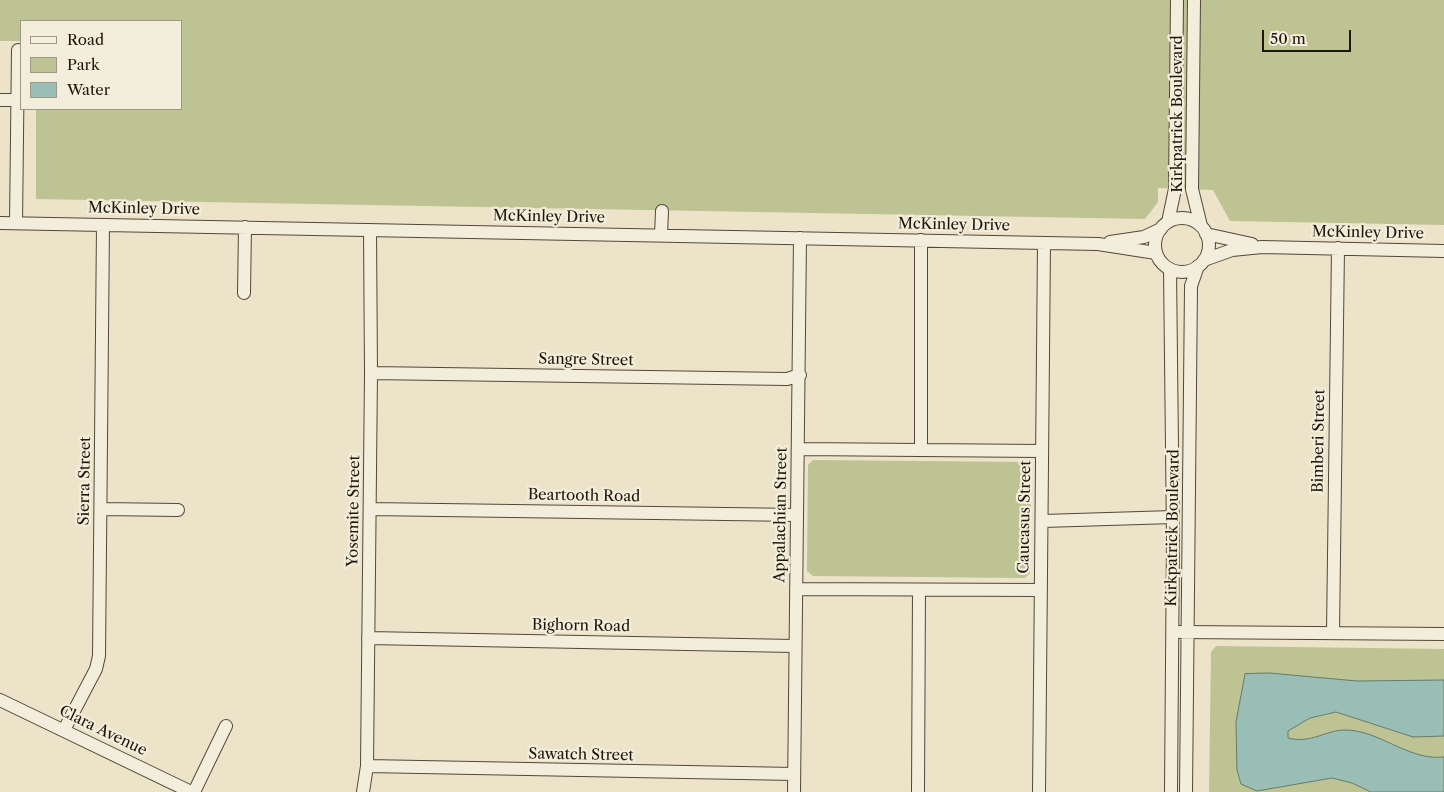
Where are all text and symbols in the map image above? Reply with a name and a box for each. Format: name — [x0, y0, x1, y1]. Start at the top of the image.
legend — [20, 20, 182, 110]
scale bar — [1264, 20, 1353, 52]
text: 50 m — [1270, 29, 1306, 48]
text: Road — [67, 30, 104, 49]
street label: Kirkpatrick Boulevard — [1169, 35, 1187, 193]
text: Park — [67, 55, 100, 74]
text: Water — [67, 80, 110, 99]
street label: McKinley Drive — [88, 199, 200, 219]
street label: McKinley Drive — [493, 207, 605, 227]
street label: McKinley Drive — [898, 215, 1010, 235]
street label: McKinley Drive — [1312, 223, 1424, 243]
street label: Sangre Street — [538, 350, 634, 370]
street label: Bimberi Street — [1309, 389, 1329, 493]
street label: Sierra Street — [75, 436, 95, 526]
street label: Appalachian Street — [771, 447, 791, 583]
street label: Kirkpatrick Boulevard — [1163, 449, 1183, 607]
street label: Yosemite Street — [344, 455, 364, 567]
street label: Caucasus Street — [1015, 460, 1035, 574]
street label: Beartooth Road — [528, 486, 640, 506]
street label: Bighorn Road — [532, 616, 630, 636]
street label: Clara Avenue — [56, 702, 150, 760]
street label: Sawatch Street — [528, 745, 634, 765]

